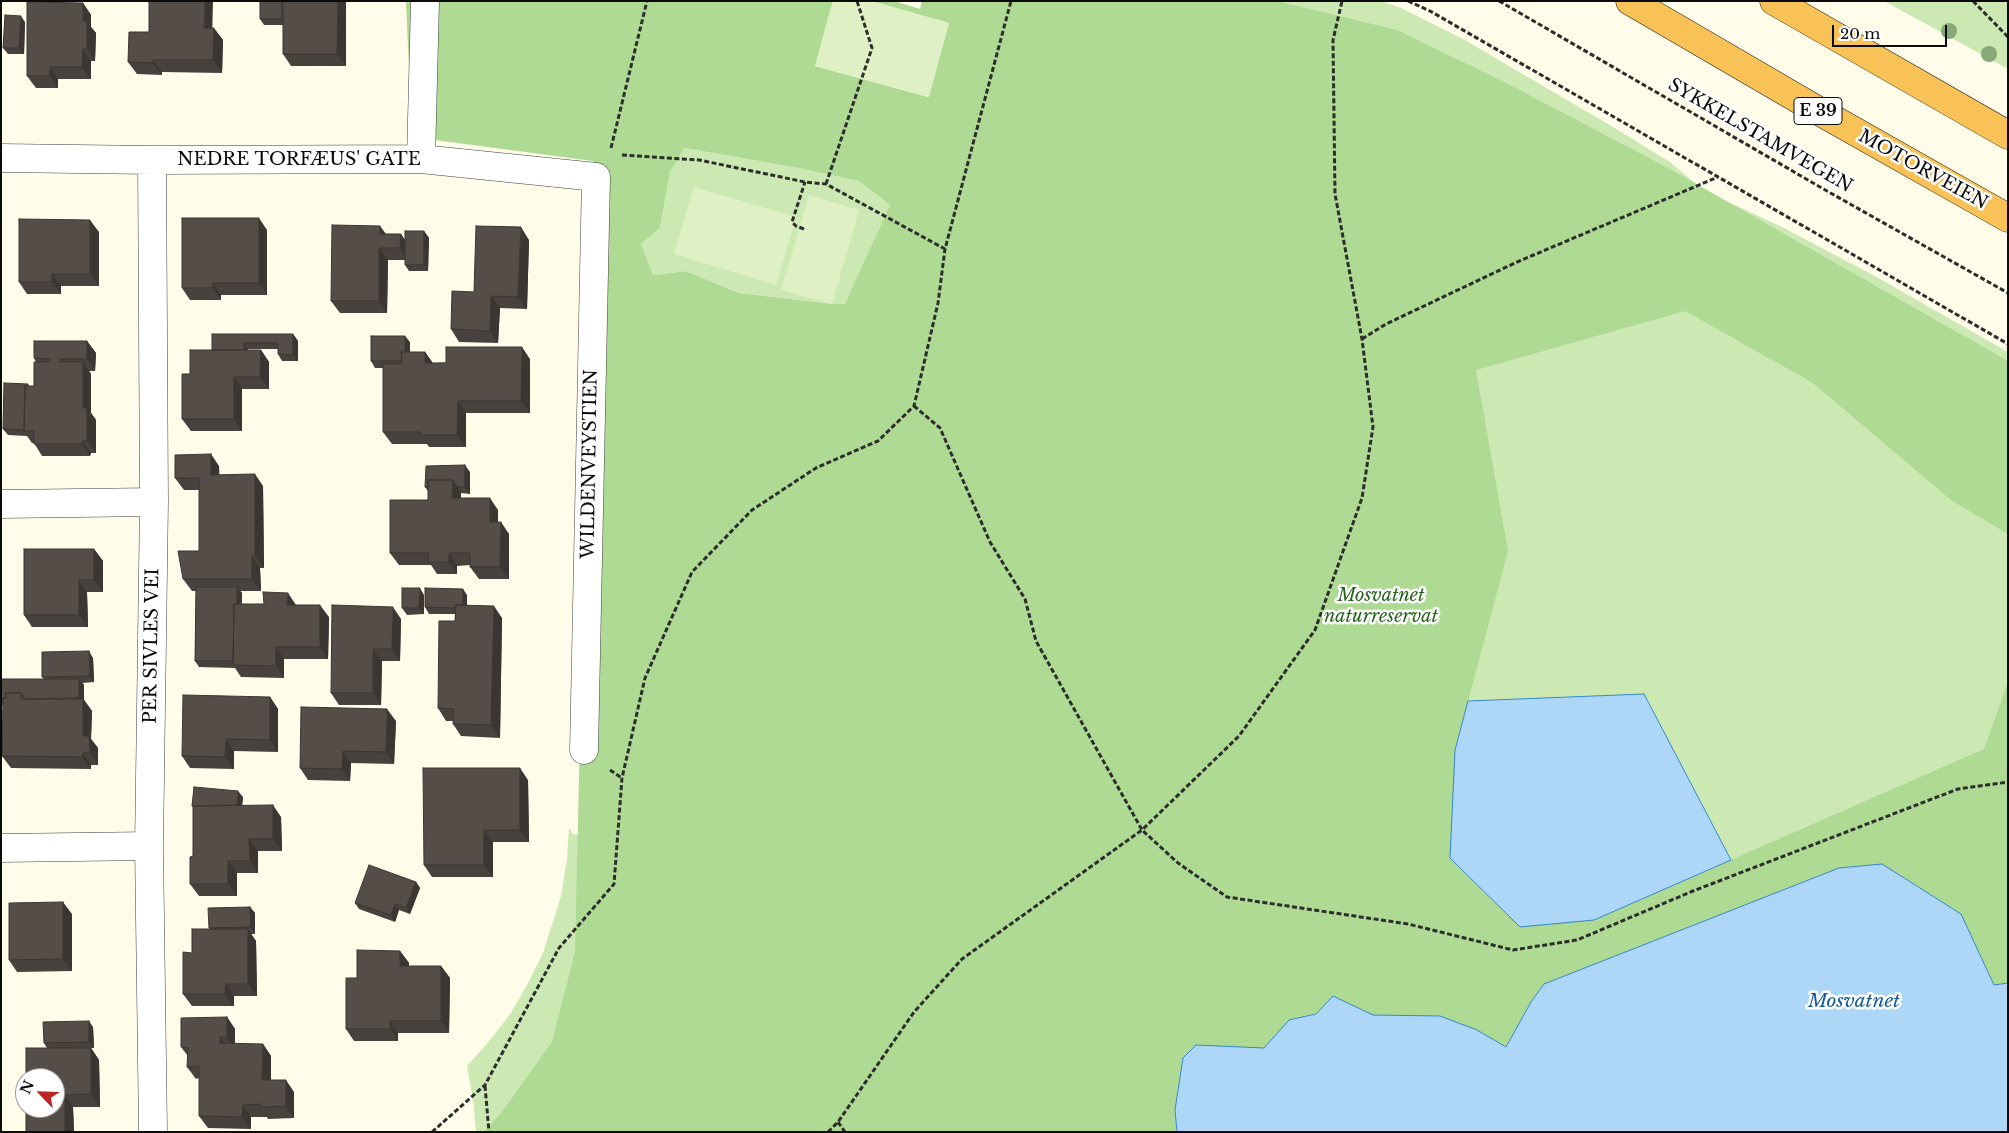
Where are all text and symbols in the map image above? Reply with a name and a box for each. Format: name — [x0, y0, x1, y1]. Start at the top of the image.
scale bar — [1834, 15, 1949, 47]
text: 20 m — [1840, 24, 1880, 43]
street label: SYKKELSTAMVEGEN — [1664, 74, 1856, 198]
road number: E 39 — [1794, 98, 1842, 124]
street label: MOTORVEIEN — [1855, 126, 1991, 214]
street label: NEDRE TORFÆUS' GATE — [177, 149, 421, 171]
street label: WILDENVEYSTIEN — [578, 369, 602, 559]
street label: PER SIVLES VEI — [140, 568, 164, 724]
park label: Mosvatnet naturreservat — [1324, 585, 1438, 628]
water label: Mosvatnet — [1808, 991, 1900, 1013]
north arrow — [15, 1068, 65, 1118]
text: N — [16, 1078, 38, 1097]

